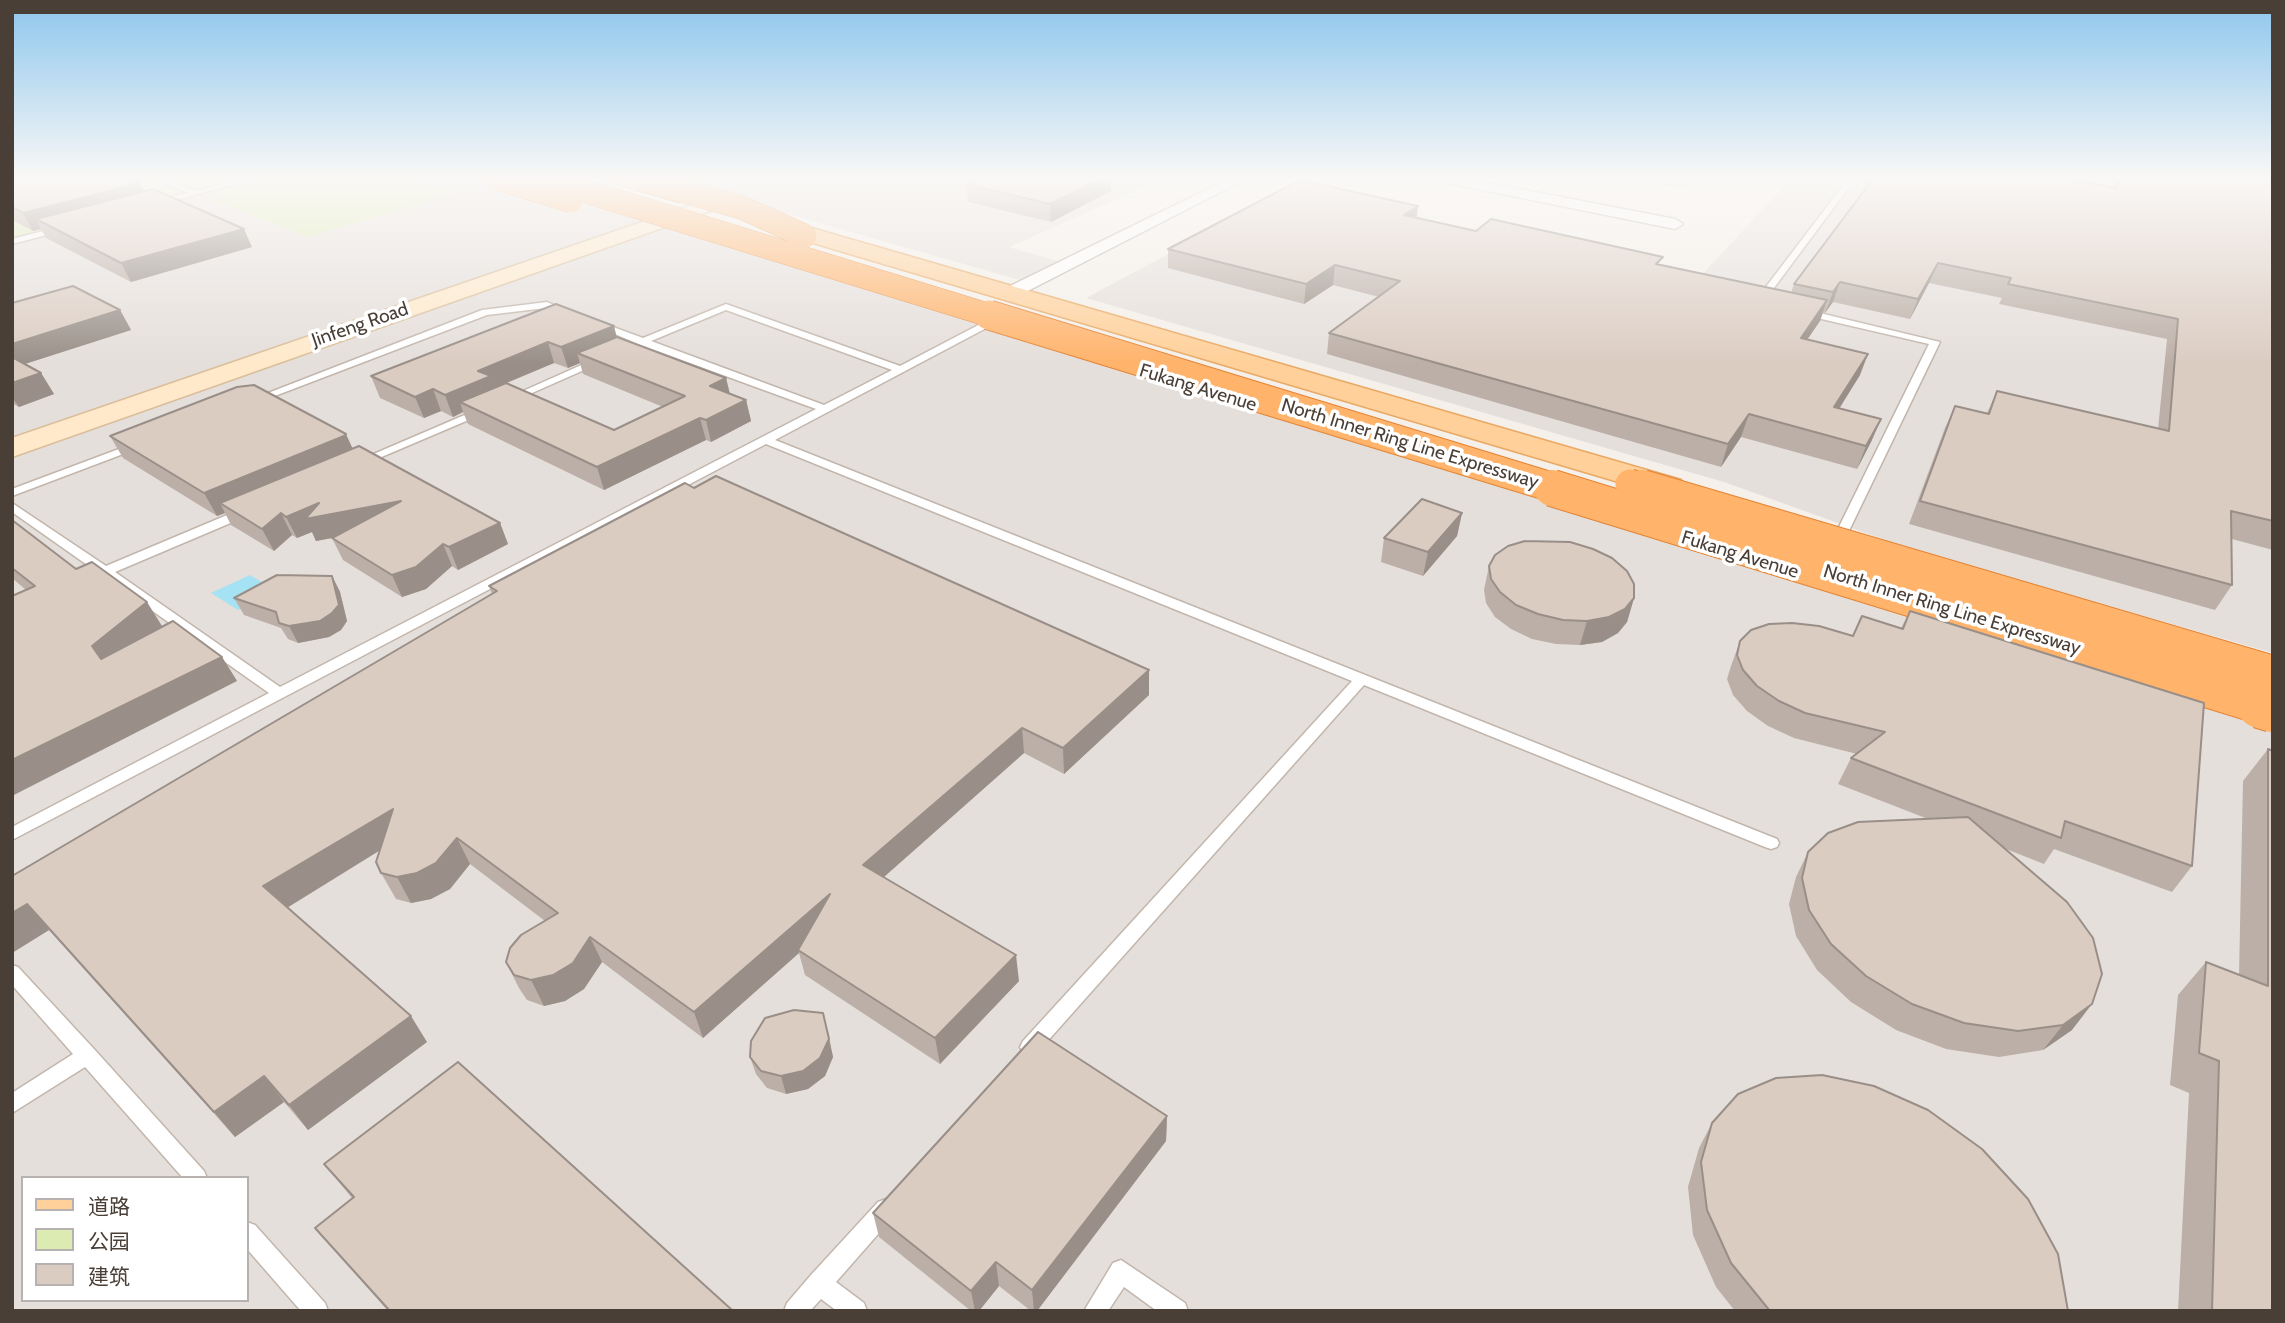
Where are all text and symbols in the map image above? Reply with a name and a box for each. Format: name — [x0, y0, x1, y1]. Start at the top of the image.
street label: Jinfeng Road — [309, 298, 411, 352]
street label: Fukang Avenue — [1137, 359, 1259, 417]
street label: North Inner Ring Line Expressway — [1279, 394, 1541, 494]
street label: Fukang Avenue — [1679, 526, 1801, 584]
street label: North Inner Ring Line Expressway — [1821, 560, 2083, 660]
legend — [21, 1176, 248, 1302]
text: 道路 — [88, 1194, 130, 1219]
text: 公园 — [88, 1229, 130, 1254]
text: 建筑 — [88, 1264, 130, 1289]

